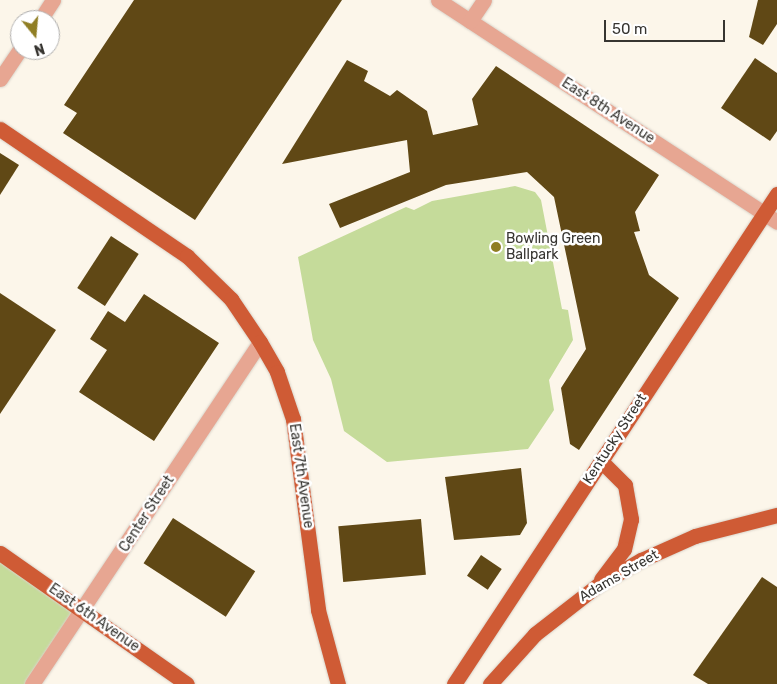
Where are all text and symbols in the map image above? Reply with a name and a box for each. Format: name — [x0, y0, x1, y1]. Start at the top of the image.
north arrow — [10, 10, 60, 60]
scale bar — [607, 10, 728, 42]
text: 50 m — [612, 20, 647, 38]
text: N — [32, 39, 47, 58]
street label: East 8th Avenue — [558, 75, 658, 147]
place label: Bowling Green Ballpark — [506, 231, 600, 264]
marker: Bowling Green Ballpark — [490, 241, 502, 253]
street label: Kentucky Street — [579, 391, 651, 487]
street label: East 7th Avenue — [285, 422, 317, 530]
street label: Center Street — [116, 472, 178, 556]
street label: Adams Street — [576, 547, 662, 605]
street label: East 6th Avenue — [45, 580, 143, 656]

